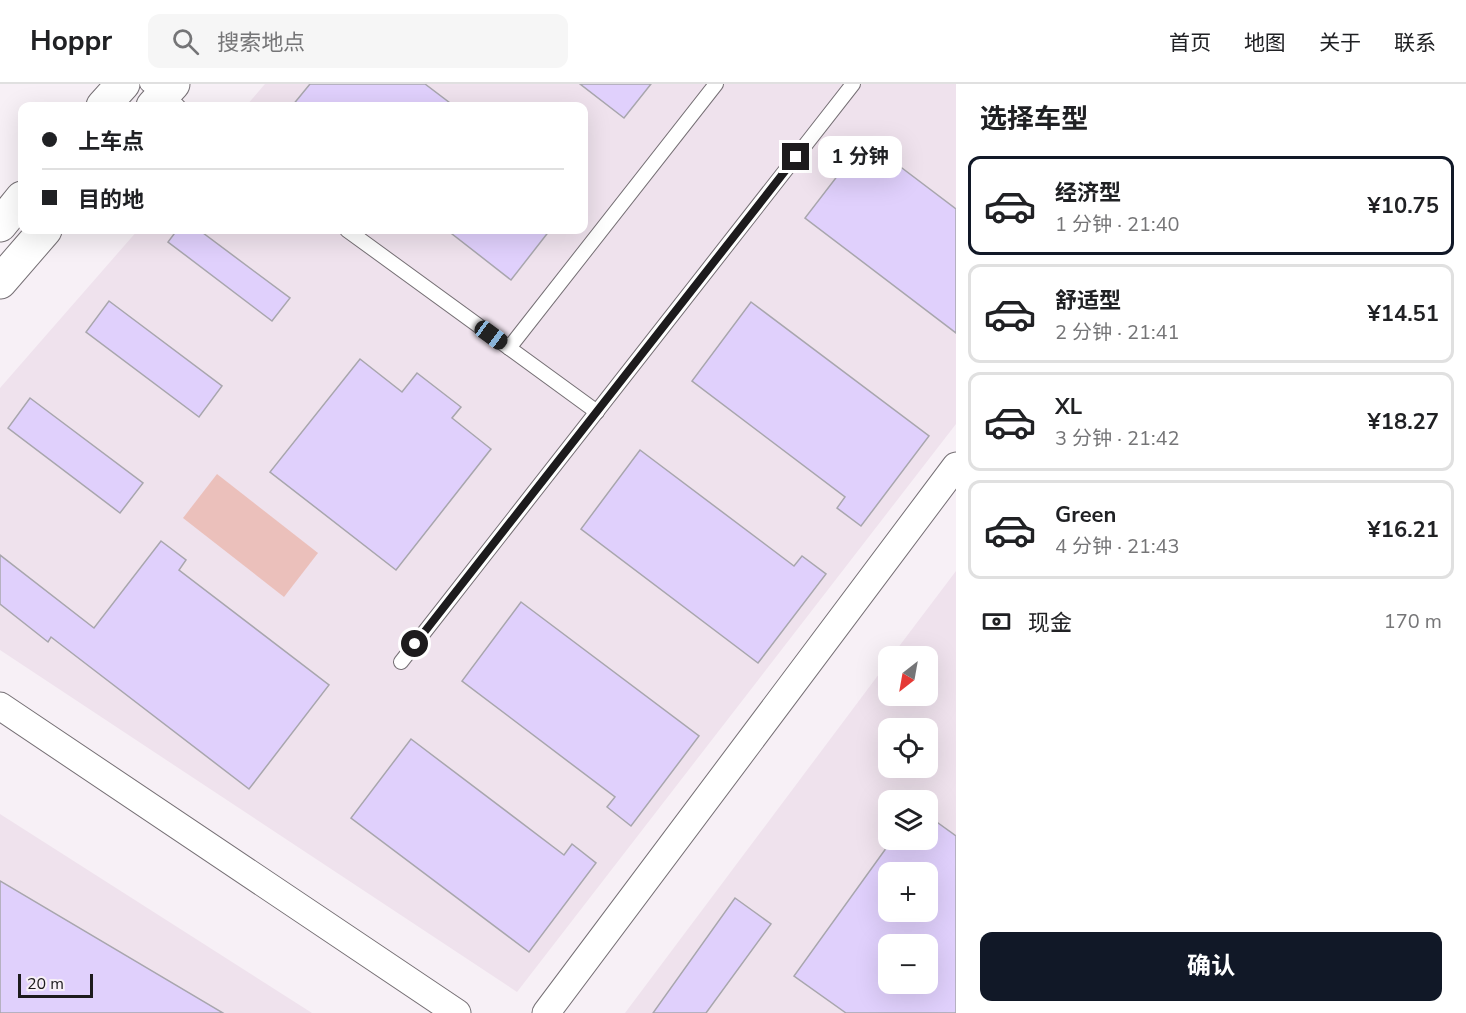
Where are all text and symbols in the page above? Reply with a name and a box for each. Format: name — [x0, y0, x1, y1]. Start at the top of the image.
search box — [148, 14, 568, 68]
text: Hoppr — [30, 22, 112, 60]
icon: search — [169, 25, 202, 58]
text: 搜索地点 — [217, 28, 305, 58]
text: 首页 — [1169, 29, 1211, 57]
text: 地图 — [1244, 29, 1286, 57]
text: 关于 — [1319, 29, 1361, 57]
text: 联系 — [1394, 29, 1436, 57]
text: 选择车型 — [980, 101, 1088, 138]
text: 上车点 — [78, 127, 144, 157]
callout: 1 分钟 — [817, 136, 901, 178]
route end — [782, 143, 809, 170]
text: 1 分钟 — [831, 143, 889, 170]
text: 经济型 — [1055, 178, 1121, 208]
icon: car — [983, 179, 1037, 233]
text: 目的地 — [78, 185, 144, 215]
text: ¥10.75 — [1368, 191, 1439, 221]
text: 1 分钟 · 21:40 — [1055, 211, 1180, 238]
text: 舒适型 — [1055, 286, 1121, 316]
icon: car — [983, 287, 1037, 341]
text: ¥14.51 — [1368, 299, 1439, 329]
car — [471, 317, 511, 353]
text: 2 分钟 · 21:41 — [1055, 319, 1180, 346]
text: XL — [1055, 392, 1082, 422]
icon: car — [983, 395, 1037, 449]
text: ¥18.27 — [1368, 407, 1439, 437]
text: 3 分钟 · 21:42 — [1055, 425, 1180, 452]
text: Green — [1055, 500, 1116, 530]
icon: car — [983, 503, 1037, 557]
text: ¥16.21 — [1368, 515, 1439, 545]
text: 4 分钟 · 21:43 — [1055, 533, 1180, 560]
icon: cash — [980, 605, 1013, 638]
text: 现金 — [1028, 608, 1072, 638]
text: 170 m — [1384, 608, 1442, 635]
route start — [401, 630, 428, 657]
north arrow — [878, 646, 938, 706]
map controls — [878, 646, 938, 994]
button: locate — [878, 718, 938, 778]
button: layers — [878, 790, 938, 850]
button: + — [878, 862, 938, 922]
button: 确认 — [980, 932, 1442, 1001]
button: − — [878, 934, 938, 994]
scale bar — [18, 971, 93, 998]
text: 20 m — [27, 973, 64, 995]

